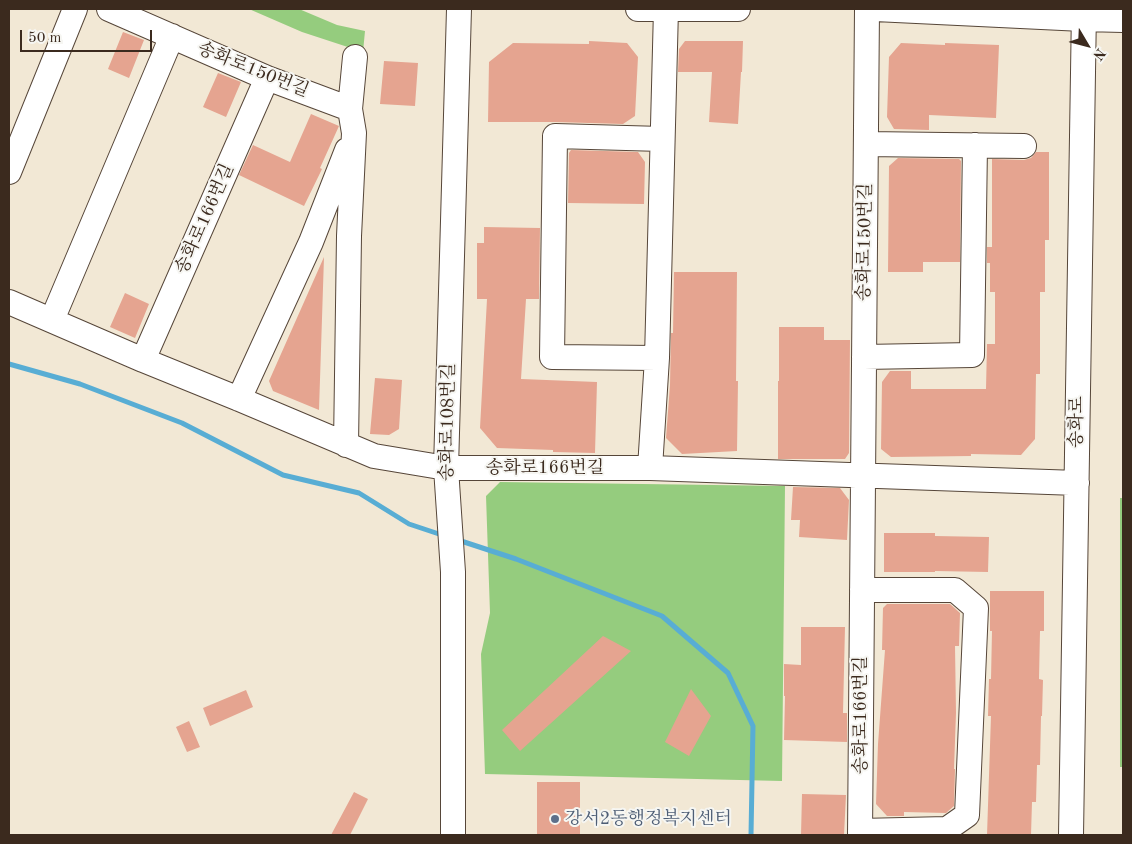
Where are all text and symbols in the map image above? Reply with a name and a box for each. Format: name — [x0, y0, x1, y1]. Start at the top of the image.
scale bar — [22, 20, 155, 52]
north arrow — [1062, 20, 1112, 70]
text: 50 m — [28, 31, 62, 46]
street label: 송화로150번길 — [194, 38, 312, 102]
text: N — [1090, 46, 1108, 63]
street label: 송화로166번길 — [171, 161, 239, 277]
street label: 송화로150번길 — [853, 183, 877, 301]
street label: 송화로108번길 — [436, 363, 460, 481]
street label: 송화로 — [1066, 396, 1088, 448]
street label: 송화로166번길 — [486, 457, 604, 479]
street label: 송화로166번길 — [850, 656, 872, 774]
place label: 강서2동행정복지센터 — [565, 808, 732, 830]
marker: 강서2동행정복지센터 — [549, 813, 561, 825]

